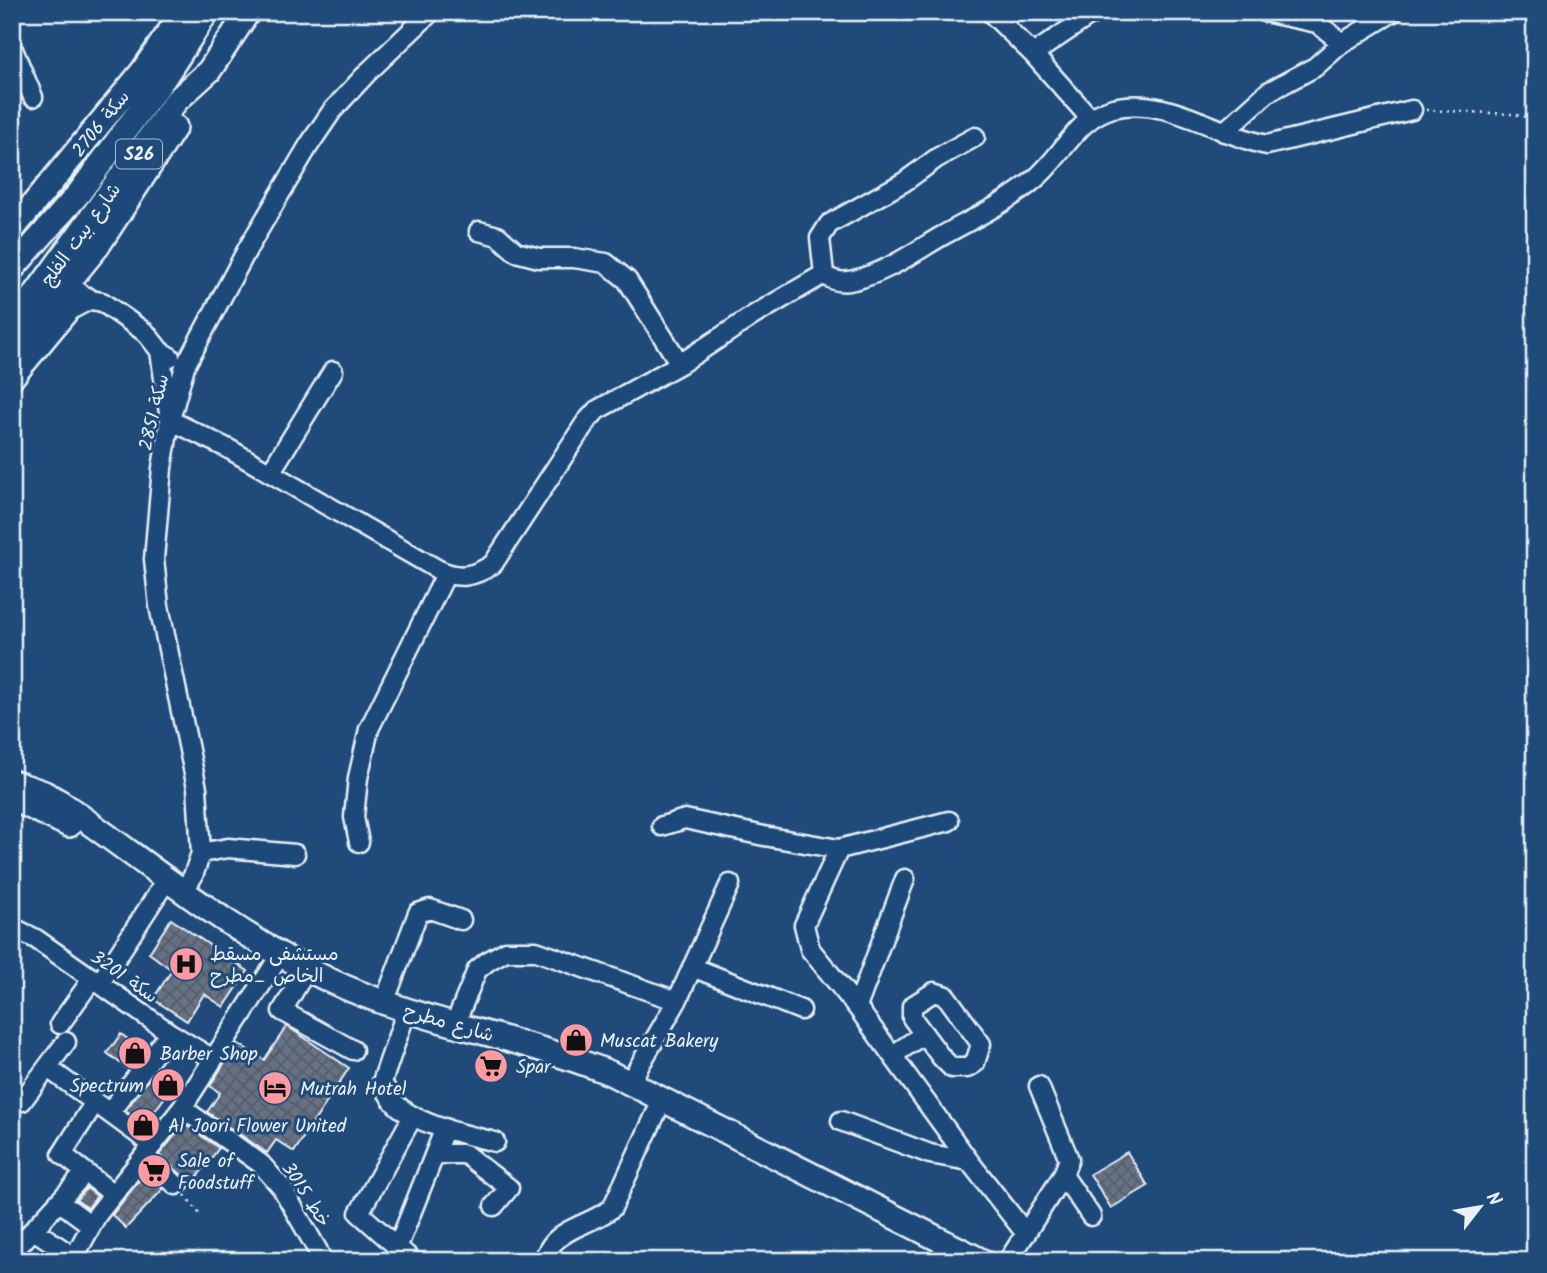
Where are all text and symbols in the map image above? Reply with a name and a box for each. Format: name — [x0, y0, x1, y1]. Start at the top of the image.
street label: سكة 2706 — [65, 84, 138, 164]
road number: S26 — [116, 140, 162, 168]
street label: شارع بيت الفلج — [34, 177, 129, 293]
street label: سكة 2851 — [132, 371, 178, 454]
place label: مستشفى مسقط الخاص _مطرح — [210, 940, 339, 992]
street label: سكة 3201 — [84, 943, 164, 1012]
hospital icon: مستشفى مسقط الخاص _مطرح — [167, 945, 205, 983]
street label: شارع مطرح — [400, 997, 497, 1051]
shop icon: Muscat Bakery — [557, 1021, 595, 1059]
place label: Muscat Bakery — [600, 1027, 719, 1057]
shop icon: Barber Shop — [116, 1034, 154, 1072]
place label: Barber Shop — [160, 1040, 258, 1070]
supermarket icon: Spar — [472, 1047, 510, 1085]
place label: Spar — [516, 1053, 552, 1083]
shop icon: Spectrum — [149, 1066, 187, 1104]
hotel icon: Mutrah Hotel — [256, 1069, 294, 1107]
place label: Spectrum — [70, 1072, 144, 1102]
place label: Mutrah Hotel — [300, 1075, 407, 1105]
shop icon: Al Joori Flower United — [124, 1106, 162, 1144]
place label: Al Joori Flower United — [168, 1112, 347, 1142]
place label: Sale of Foodstuff — [178, 1147, 255, 1199]
supermarket icon: Sale of Foodstuff — [135, 1152, 173, 1190]
street label: 3015 خط — [273, 1156, 338, 1234]
north arrow — [1446, 1172, 1516, 1242]
text: N — [1477, 1186, 1509, 1212]

